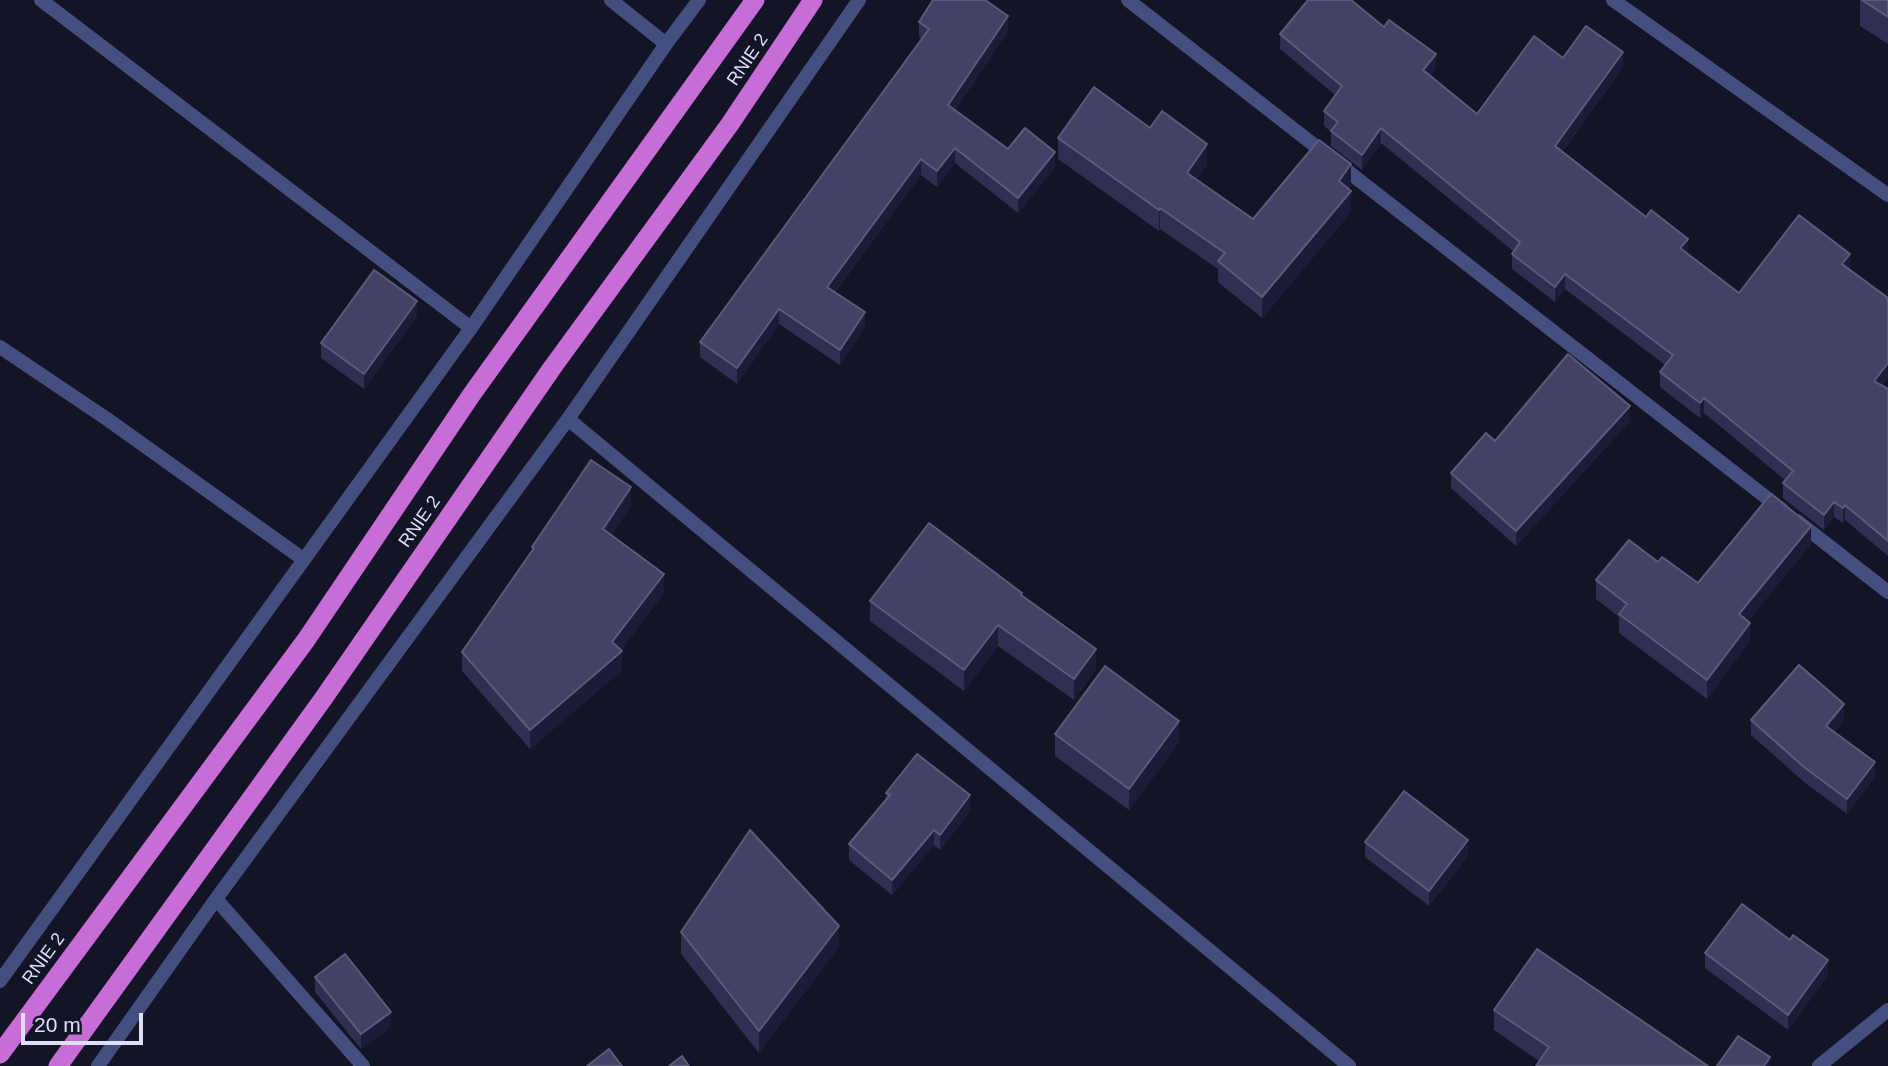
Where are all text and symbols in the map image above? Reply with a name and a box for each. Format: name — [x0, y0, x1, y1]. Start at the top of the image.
street label: RNIE 2 — [723, 30, 773, 90]
street label: RNIE 2 — [395, 492, 445, 552]
street label: RNIE 2 — [18, 929, 70, 989]
scale bar — [24, 1000, 147, 1044]
text: 20 m — [34, 1013, 81, 1036]

